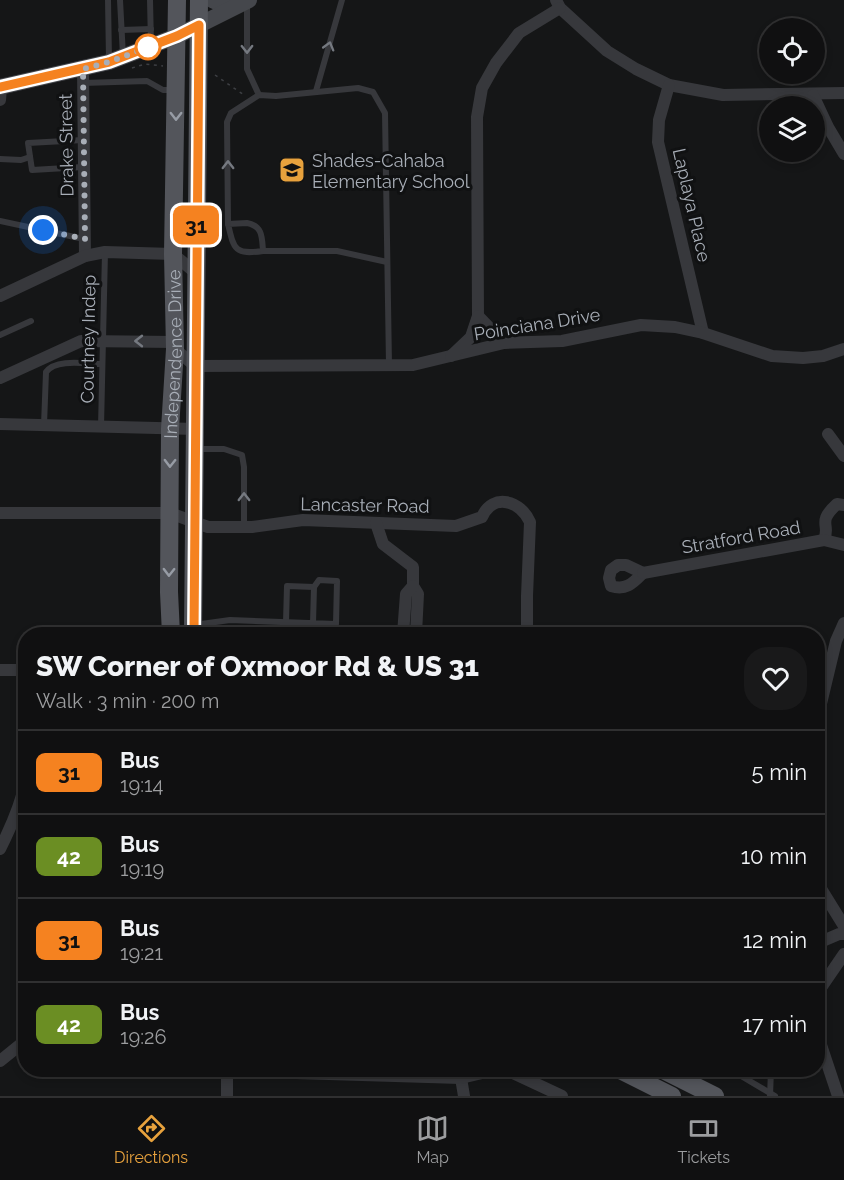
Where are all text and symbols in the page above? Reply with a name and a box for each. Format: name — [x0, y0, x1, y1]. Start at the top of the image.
map controls — [759, 18, 825, 162]
button: locate — [759, 18, 825, 84]
unlabelled marker — [135, 34, 161, 60]
one-way arrow — [322, 41, 334, 51]
one-way arrow — [241, 45, 253, 54]
street label: Drake Street — [55, 93, 77, 197]
button: layers — [759, 96, 825, 162]
one-way arrow — [170, 111, 182, 120]
street label: Laplaya Place — [669, 146, 715, 264]
place label: Shades-Cahaba Elementary School — [312, 150, 470, 192]
school or university icon: Shades-Cahaba Elementary School — [277, 155, 307, 185]
one-way arrow — [222, 161, 234, 170]
line badge: 31 — [169, 206, 223, 244]
text: 31 — [185, 213, 207, 238]
your location — [28, 215, 58, 245]
street label: Independence Drive — [159, 269, 186, 439]
street label: Courtney Indep — [76, 275, 100, 403]
street label: Poinciana Drive — [472, 304, 602, 344]
one-way arrow — [135, 335, 144, 347]
one-way arrow — [164, 458, 176, 467]
one-way arrow — [238, 493, 250, 502]
street label: Lancaster Road — [300, 493, 430, 517]
street label: Stratford Road — [680, 516, 802, 558]
one-way arrow — [163, 567, 175, 576]
button: heart — [744, 647, 807, 710]
text: SW Corner of Oxmoor Rd & US 31 — [36, 650, 479, 683]
text: Walk · 3 min · 200 m — [36, 689, 219, 713]
text: Bus — [120, 747, 159, 773]
text: 5 min — [752, 759, 807, 785]
text: 31 — [58, 760, 80, 785]
text: 19:14 — [120, 773, 164, 797]
text: Bus — [120, 831, 159, 857]
text: 10 min — [741, 843, 807, 869]
text: 42 — [57, 844, 81, 869]
text: 19:19 — [120, 857, 164, 881]
text: Bus — [120, 915, 159, 941]
text: 12 min — [743, 927, 807, 953]
text: 31 — [58, 928, 80, 953]
text: 19:21 — [120, 941, 163, 965]
text: Bus — [120, 999, 159, 1025]
text: 17 min — [742, 1011, 807, 1037]
text: 42 — [57, 1012, 81, 1037]
text: 19:26 — [120, 1025, 167, 1049]
tab: Directions — [114, 1112, 188, 1167]
tab: Map — [416, 1112, 449, 1167]
tab: Tickets — [677, 1112, 730, 1167]

